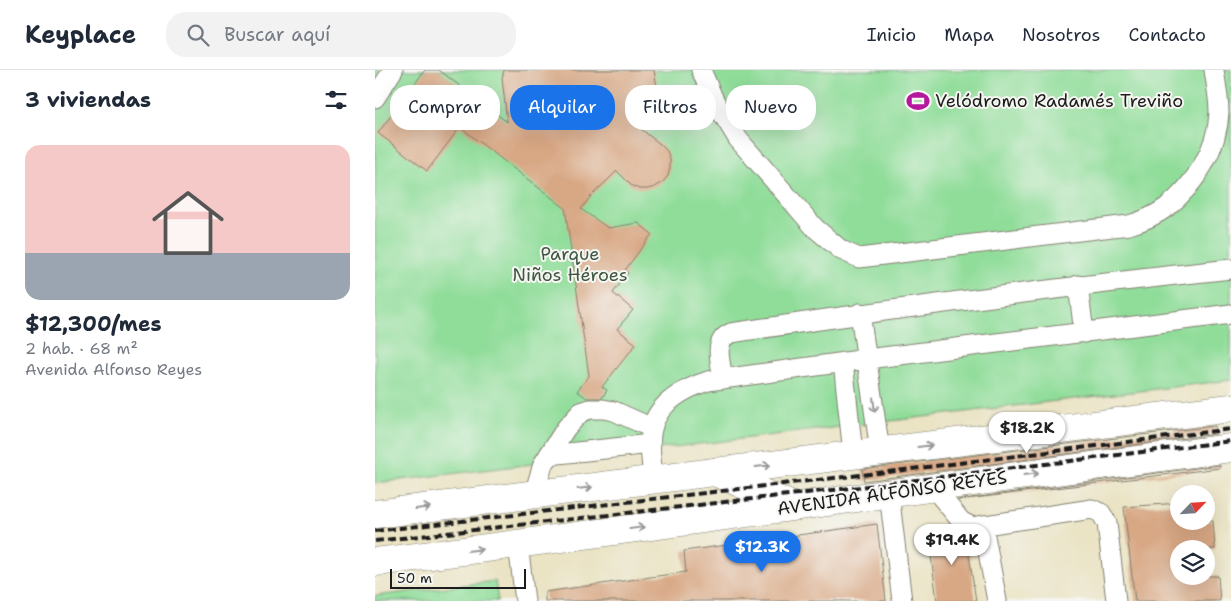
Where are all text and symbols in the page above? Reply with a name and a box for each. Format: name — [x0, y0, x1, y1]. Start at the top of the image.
search box — [166, 12, 516, 57]
text: Keyplace — [25, 19, 136, 51]
icon: search — [184, 21, 212, 49]
text: Buscar aquí — [224, 22, 330, 47]
text: Inicio — [867, 23, 916, 47]
text: Mapa — [944, 23, 994, 47]
text: Nosotros — [1022, 23, 1100, 47]
text: Contacto — [1128, 23, 1206, 47]
chip: Comprar — [390, 85, 500, 130]
chip: Alquilar — [510, 85, 615, 130]
chip: Filtros — [625, 85, 716, 130]
chip: Nuevo — [726, 85, 816, 130]
text: 3 viviendas — [25, 86, 151, 114]
icon: filters — [322, 86, 350, 114]
sports icon: Velódromo Radamés Treviño — [905, 88, 931, 114]
place label: Velódromo Radamés Treviño — [935, 89, 1183, 113]
icon: home — [143, 178, 233, 268]
park label: Parque Niños Héroes — [512, 242, 628, 287]
text: $12,300/mes — [25, 310, 162, 338]
text: 2 hab. · 68 m² — [25, 338, 138, 359]
text: Avenida Alfonso Reyes — [25, 359, 202, 380]
one-way arrow — [869, 396, 879, 412]
pin: $18.2K — [986, 412, 1068, 454]
text: $18.2K — [1000, 417, 1054, 438]
one-way arrow — [916, 440, 932, 450]
one-way arrow — [755, 461, 771, 471]
street label: AVENIDA ALFONSO REYES — [775, 465, 1009, 521]
one-way arrow — [1023, 469, 1039, 479]
one-way arrow — [576, 483, 592, 493]
north arrow — [1170, 485, 1215, 530]
map controls — [1170, 485, 1215, 585]
one-way arrow — [415, 503, 431, 513]
one-way arrow — [628, 523, 644, 533]
pin: $19.4K — [911, 524, 993, 566]
text: $19.4K — [925, 529, 979, 550]
pin: $12.3K — [721, 530, 803, 573]
text: $12.3K — [735, 536, 789, 557]
button: layers — [1170, 540, 1215, 585]
one-way arrow — [467, 545, 483, 555]
scale bar — [390, 566, 526, 589]
text: 50 m — [397, 569, 432, 587]

